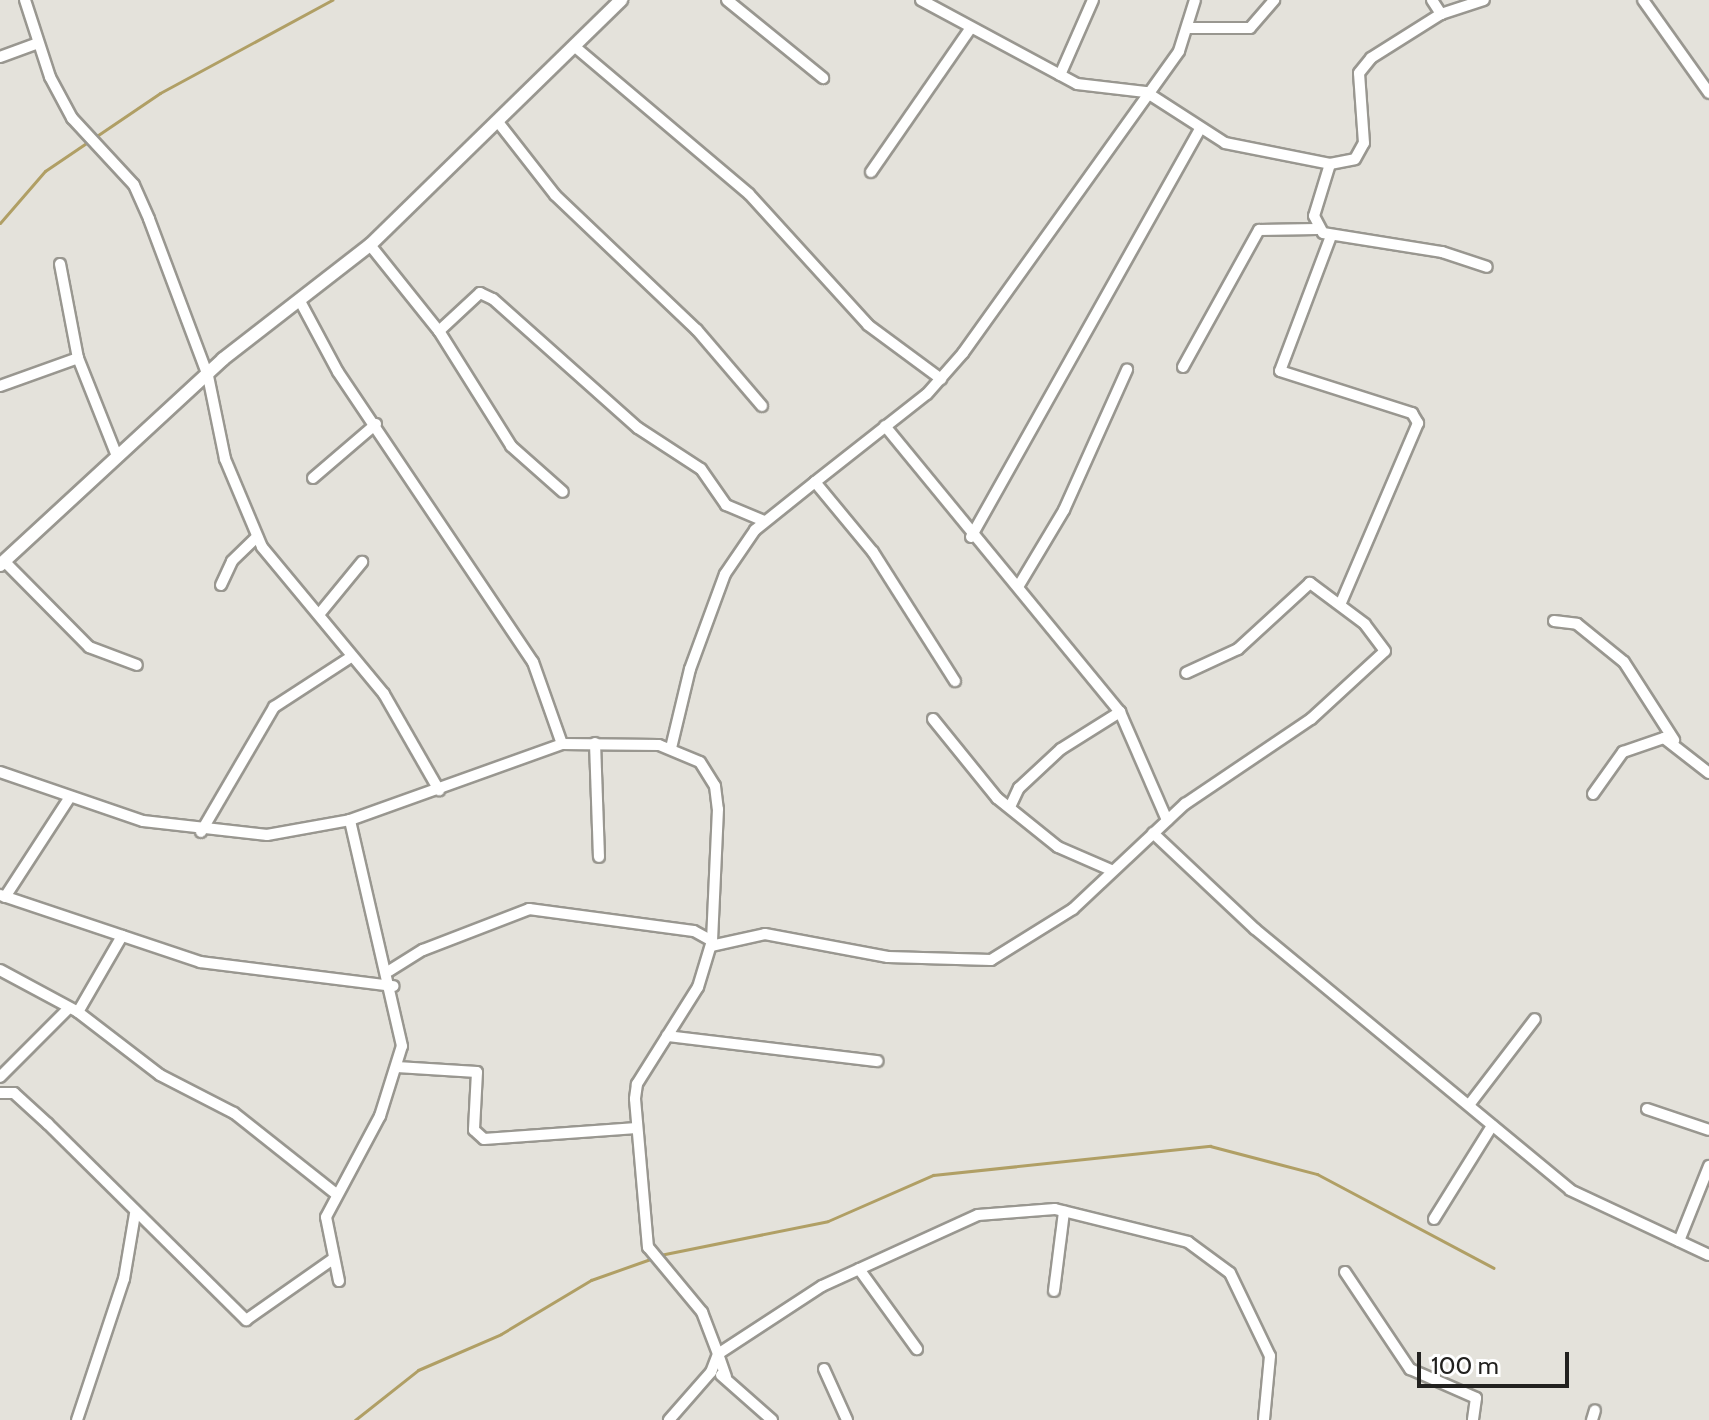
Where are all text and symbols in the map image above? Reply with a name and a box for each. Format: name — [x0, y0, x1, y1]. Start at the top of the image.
scale bar — [1421, 1336, 1573, 1386]
text: 100 m — [1431, 1351, 1499, 1380]

